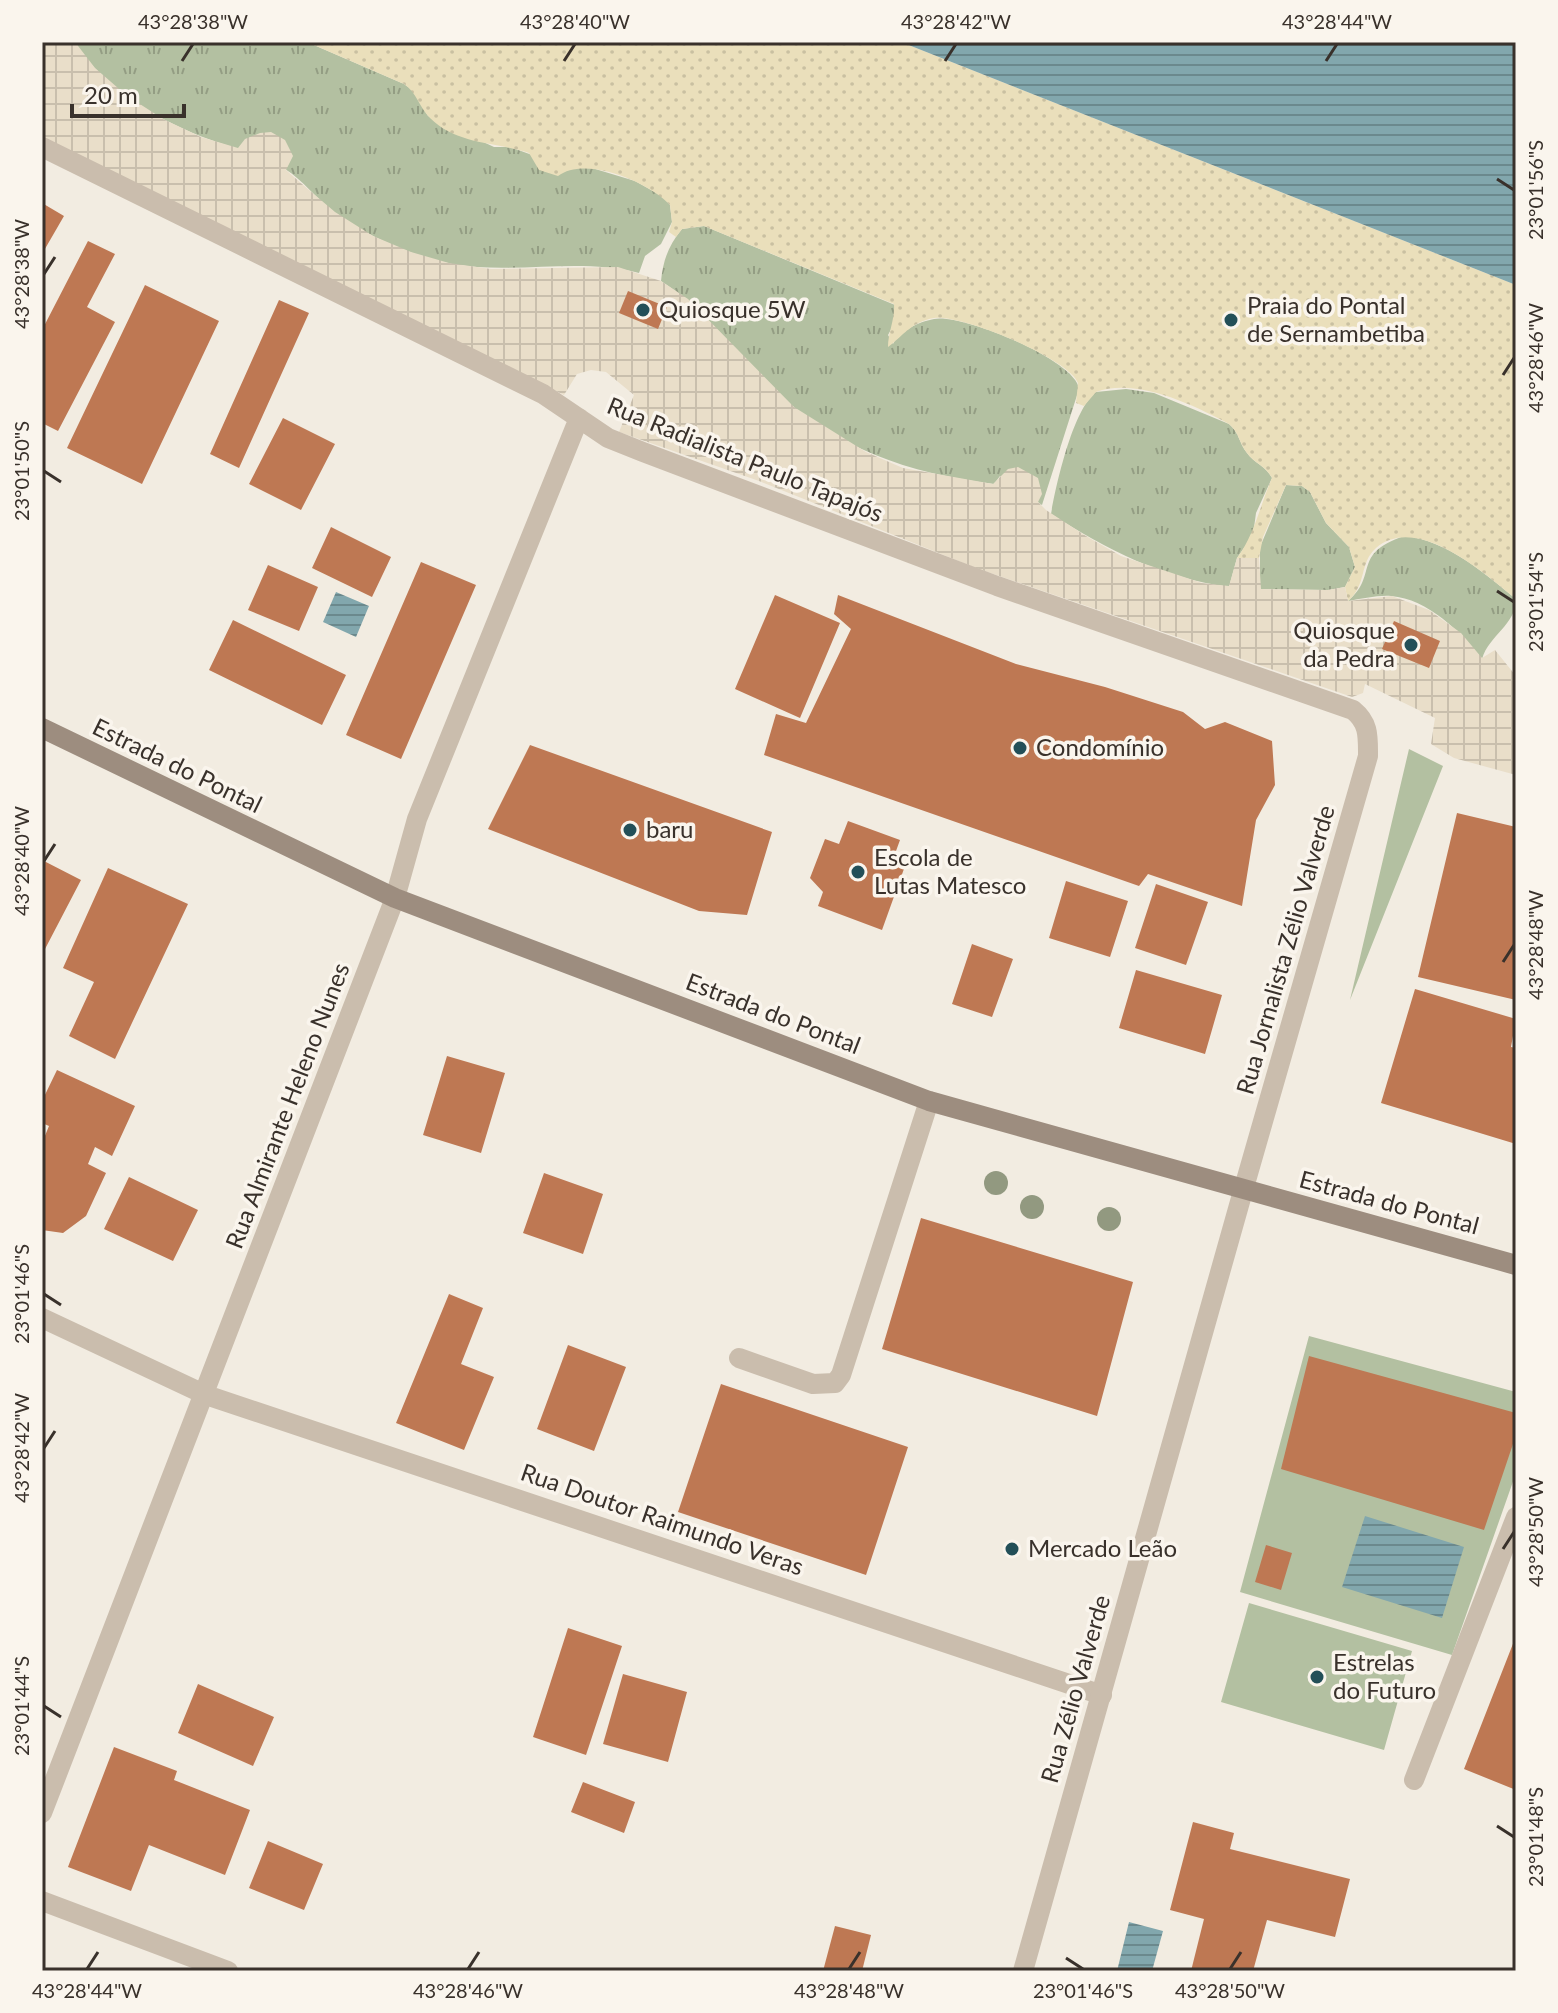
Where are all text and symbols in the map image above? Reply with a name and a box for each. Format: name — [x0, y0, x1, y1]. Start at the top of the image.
text: 43°28'38"W — [138, 9, 248, 33]
text: 43°28'40"W — [520, 9, 630, 33]
text: 43°28'42"W — [901, 9, 1011, 33]
text: 43°28'44"W — [1282, 9, 1392, 33]
scale bar — [72, 68, 184, 118]
text: 20 m — [84, 80, 138, 109]
text: 23°01'56"S — [1523, 140, 1547, 240]
text: 43°28'38"W — [9, 219, 33, 329]
place label: Praia do Pontal de Sernambetiba — [1247, 290, 1425, 347]
place label: Quiosque 5W — [659, 294, 806, 323]
marker: Quiosque 5W — [634, 301, 652, 319]
text: 43°28'46"W — [1523, 303, 1547, 413]
marker: Praia do Pontal de Sernambetiba — [1222, 311, 1240, 329]
street label: Rua Radialista Paulo Tapajós — [603, 390, 888, 527]
text: 23°01'50"S — [9, 421, 33, 521]
text: 23°01'54"S — [1523, 552, 1547, 652]
place label: Quiosque da Pedra — [1293, 615, 1395, 672]
marker: Quiosque da Pedra — [1402, 636, 1420, 654]
street label: Estrada do Pontal — [88, 711, 267, 818]
place label: Condomínio — [1036, 732, 1164, 761]
marker: Condomínio — [1011, 739, 1029, 757]
street label: Rua Jornalista Zélio Valverde — [1229, 802, 1340, 1097]
text: 43°28'40"W — [9, 806, 33, 916]
place label: baru — [646, 814, 693, 843]
marker: baru — [621, 821, 639, 839]
place label: Escola de Lutas Matesco — [874, 842, 1026, 899]
marker: Escola de Lutas Matesco — [849, 863, 867, 881]
text: 43°28'48"W — [1523, 890, 1547, 1000]
street label: Rua Almirante Heleno Nunes — [219, 959, 355, 1252]
street label: Estrada do Pontal — [682, 966, 865, 1059]
street label: Estrada do Pontal — [1296, 1164, 1482, 1239]
text: 23°01'46"S — [9, 1244, 33, 1344]
text: 43°28'42"W — [9, 1393, 33, 1503]
street label: Rua Doutor Raimundo Veras — [517, 1457, 808, 1581]
text: 43°28'50"W — [1523, 1477, 1547, 1587]
place label: Mercado Leão — [1028, 1533, 1177, 1562]
marker: Mercado Leão — [1003, 1540, 1021, 1558]
street label: Rua Zélio Valverde — [1034, 1591, 1115, 1786]
place label: Estrelas do Futuro — [1333, 1647, 1436, 1704]
text: 23°01'44"S — [9, 1656, 33, 1756]
marker: Estrelas do Futuro — [1308, 1668, 1326, 1686]
text: 23°01'48"S — [1523, 1787, 1547, 1887]
text: 43°28'44"W — [32, 1978, 142, 2002]
text: 43°28'46"W — [413, 1978, 523, 2002]
text: 43°28'48"W — [794, 1978, 904, 2002]
text: 23°01'46"S — [1033, 1978, 1133, 2002]
text: 43°28'50"W — [1175, 1978, 1285, 2002]

